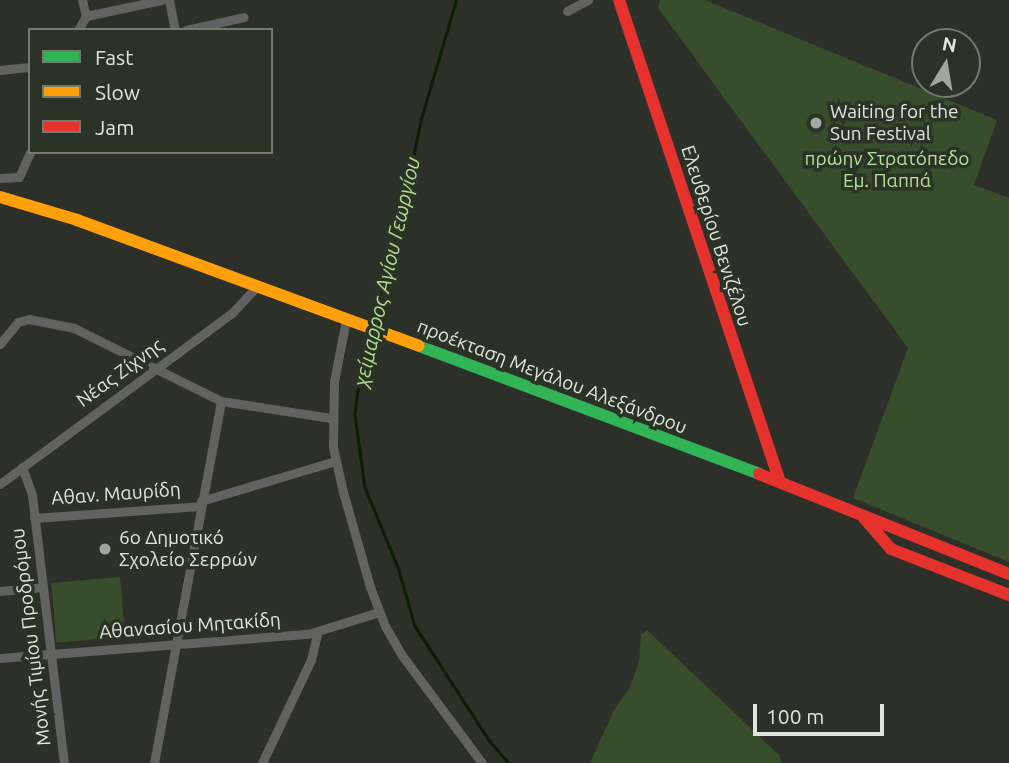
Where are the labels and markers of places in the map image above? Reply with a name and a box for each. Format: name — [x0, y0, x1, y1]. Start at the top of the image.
place label: Waiting for the Sun Festival — [830, 101, 958, 145]
marker: Waiting for the Sun Festival — [808, 115, 824, 131]
place label: 6ο Δημοτικό Σχολείο Σερρών — [119, 527, 257, 571]
marker: 6ο Δημοτικό Σχολείο Σερρών — [97, 541, 113, 557]

